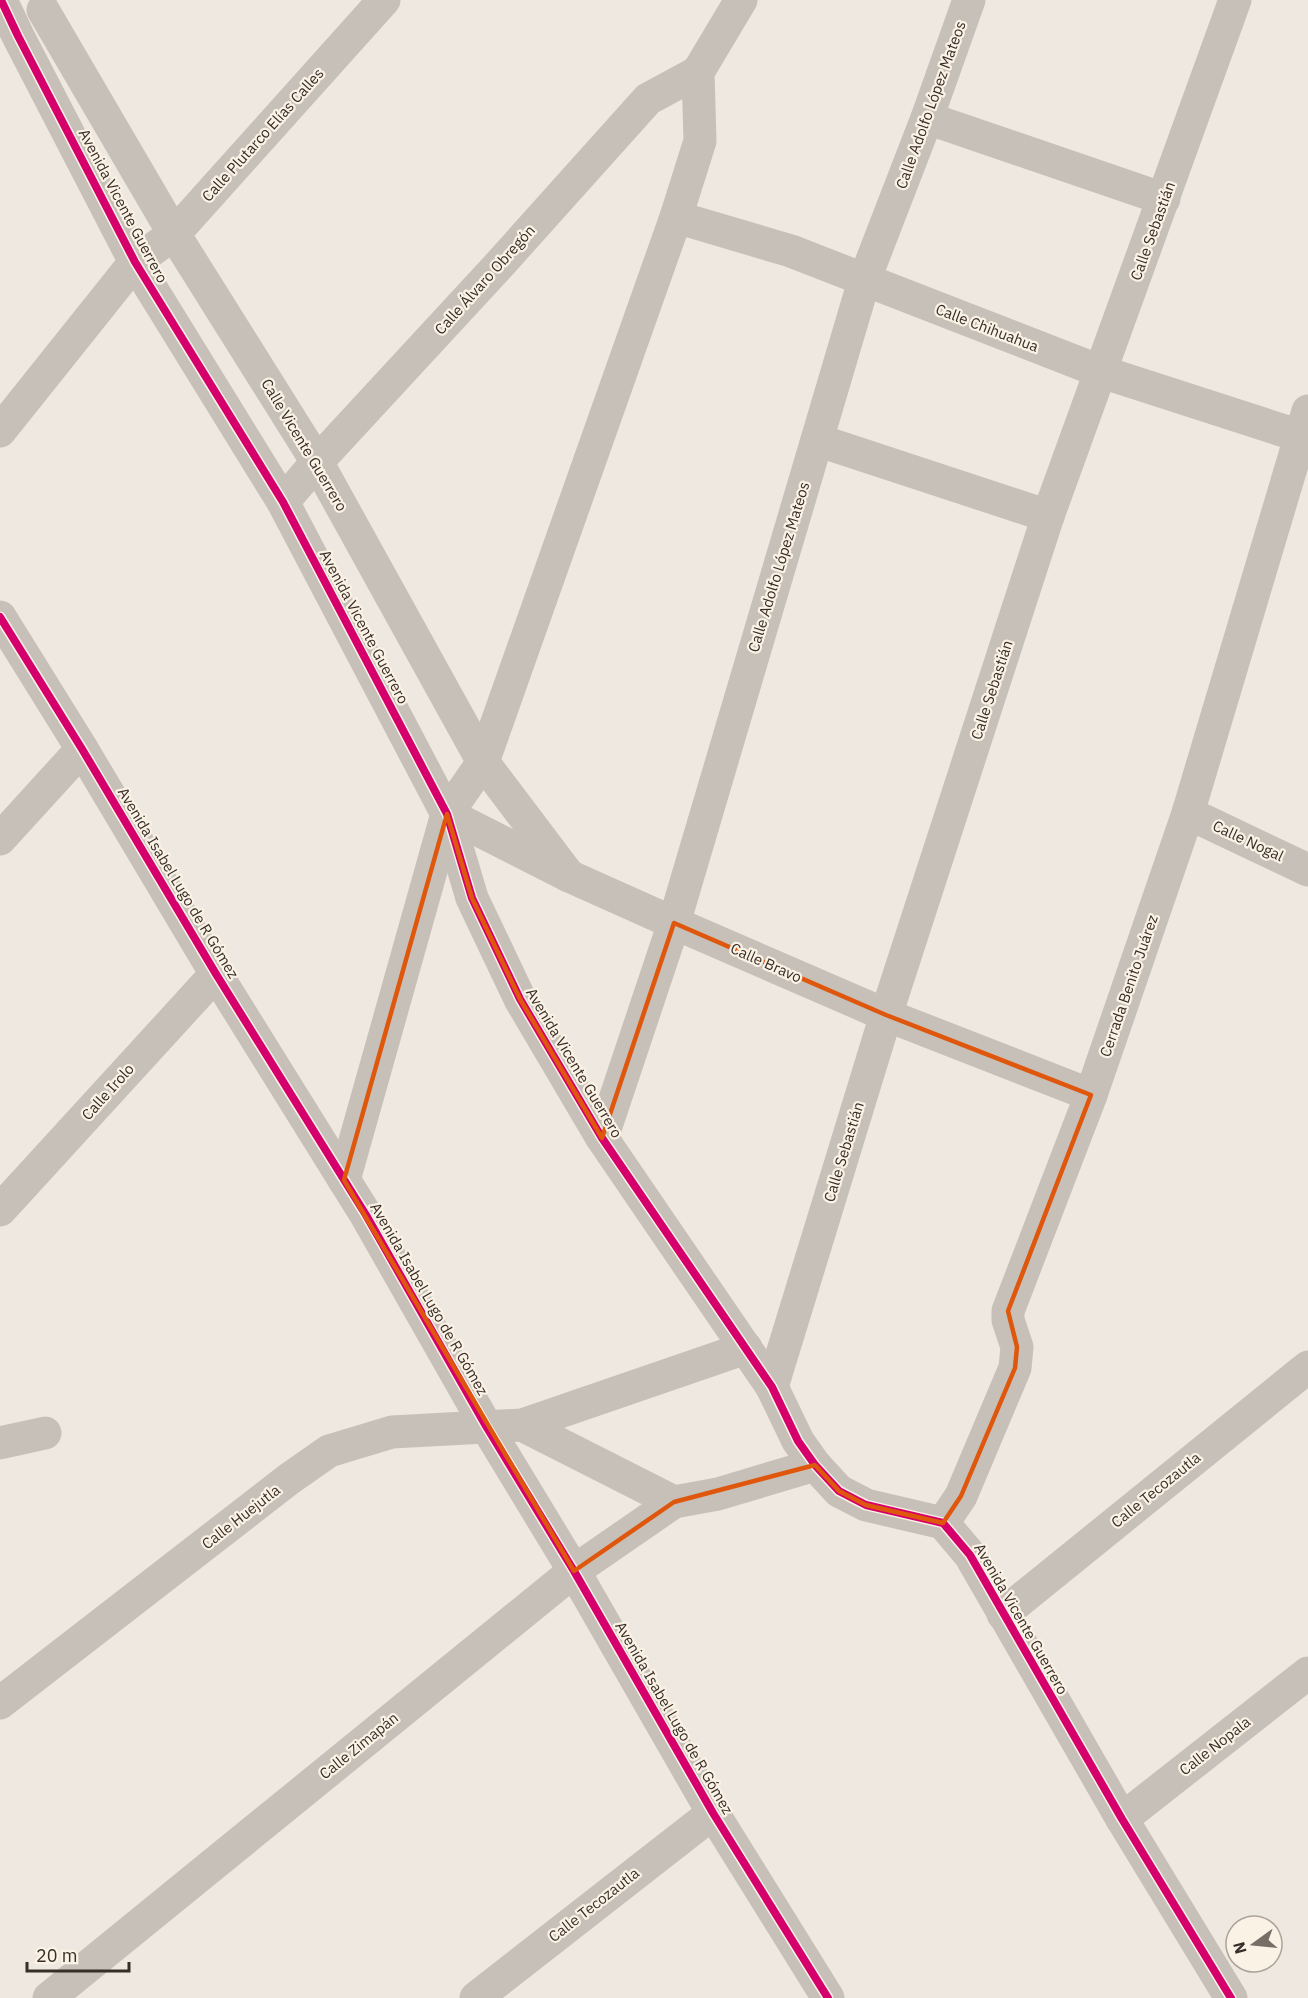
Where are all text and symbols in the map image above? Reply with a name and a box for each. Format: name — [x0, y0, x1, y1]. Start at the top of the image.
street label: Calle Adolfo López Mateos — [891, 18, 970, 191]
street label: Calle Plutarco Elías Calles — [198, 64, 328, 205]
street label: Avenida Vicente Guerrero — [75, 126, 172, 286]
street label: Calle Sebastián — [1126, 179, 1179, 283]
street label: Calle Álvaro Obregón — [430, 221, 539, 338]
street label: Calle Chihuahua — [933, 299, 1041, 356]
street label: Calle Vicente Guerrero — [257, 375, 352, 515]
street label: Calle Adolfo López Mateos — [744, 479, 814, 654]
street label: Avenida Vicente Guerrero — [316, 547, 413, 707]
street label: Calle Sebastián — [966, 638, 1017, 742]
street label: Avenida Isabel Lugo de R Gómez — [114, 784, 243, 982]
street label: Calle Nogal — [1210, 816, 1287, 865]
street label: Cerrada Benito Juárez — [1095, 912, 1162, 1059]
street label: Calle Bravo — [728, 938, 805, 987]
street label: Avenida Vicente Guerrero — [522, 984, 627, 1141]
street label: Calle Irolo — [77, 1059, 138, 1124]
street label: Calle Sebastián — [819, 1100, 868, 1204]
street label: Avenida Isabel Lugo de R Gómez — [366, 1199, 493, 1399]
street label: Calle Tecozautla — [1107, 1448, 1204, 1531]
street label: Calle Huejutla — [198, 1480, 284, 1553]
street label: Avenida Vicente Guerrero — [970, 1540, 1073, 1698]
street label: Avenida Isabel Lugo de R Gómez — [611, 1618, 738, 1818]
street label: Calle Zimapán — [315, 1708, 402, 1783]
street label: Calle Nopala — [1175, 1712, 1254, 1779]
street label: Calle Tecozautla — [545, 1863, 643, 1946]
north arrow — [1224, 1914, 1284, 1974]
scale bar — [27, 1935, 129, 1973]
text: N — [1228, 1940, 1251, 1956]
text: 20 m — [36, 1944, 78, 1967]

